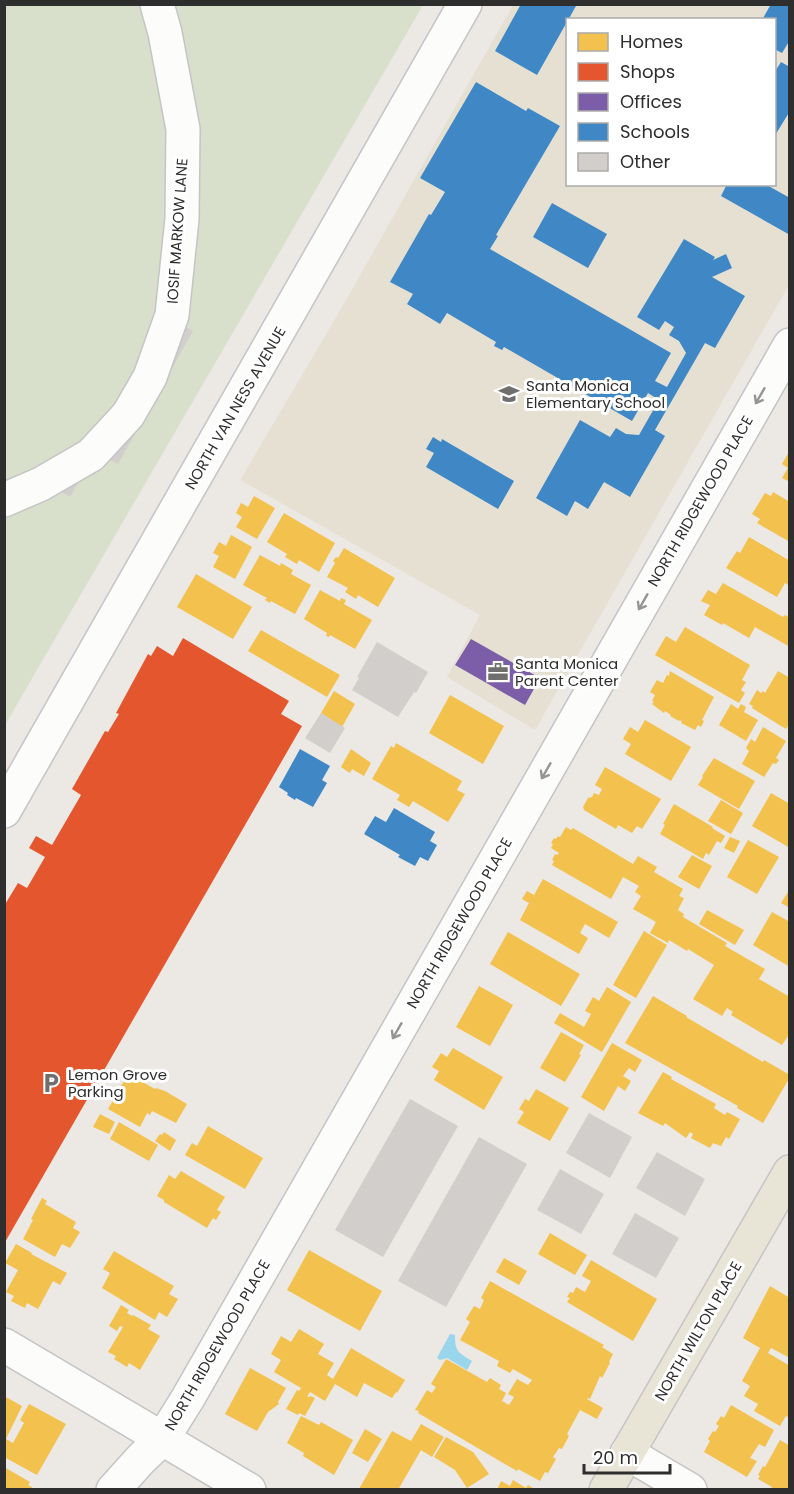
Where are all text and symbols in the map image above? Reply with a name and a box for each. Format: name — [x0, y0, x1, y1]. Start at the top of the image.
legend — [566, 18, 776, 186]
text: Homes — [620, 29, 683, 54]
text: Shops — [620, 59, 675, 84]
text: Offices — [620, 89, 682, 114]
text: Schools — [620, 119, 690, 144]
text: Other — [620, 149, 670, 174]
street label: IOSIF MARKOW LANE — [161, 157, 193, 305]
street label: NORTH VAN NESS AVENUE — [180, 323, 290, 493]
place label: Santa Monica Elementary School — [526, 375, 665, 413]
school or university icon: Santa Monica Elementary School — [497, 382, 521, 406]
one-way arrow — [754, 387, 766, 404]
street label: NORTH RIDGEWOOD PLACE — [642, 412, 758, 590]
one-way arrow — [637, 592, 648, 610]
place label: Santa Monica Parent Center — [515, 653, 619, 691]
office icon: Santa Monica Parent Center — [486, 660, 510, 684]
one-way arrow — [540, 762, 552, 779]
street label: NORTH RIDGEWOOD PLACE — [401, 834, 517, 1012]
one-way arrow — [391, 1023, 403, 1040]
place label: Lemon Grove Parking — [68, 1064, 167, 1102]
parking icon: Lemon Grove Parking — [39, 1071, 63, 1095]
street label: NORTH RIDGEWOOD PLACE — [159, 1256, 275, 1434]
street label: NORTH WILTON PLACE — [649, 1257, 747, 1405]
scale bar — [584, 1437, 670, 1475]
text: 20 m — [593, 1445, 638, 1470]

